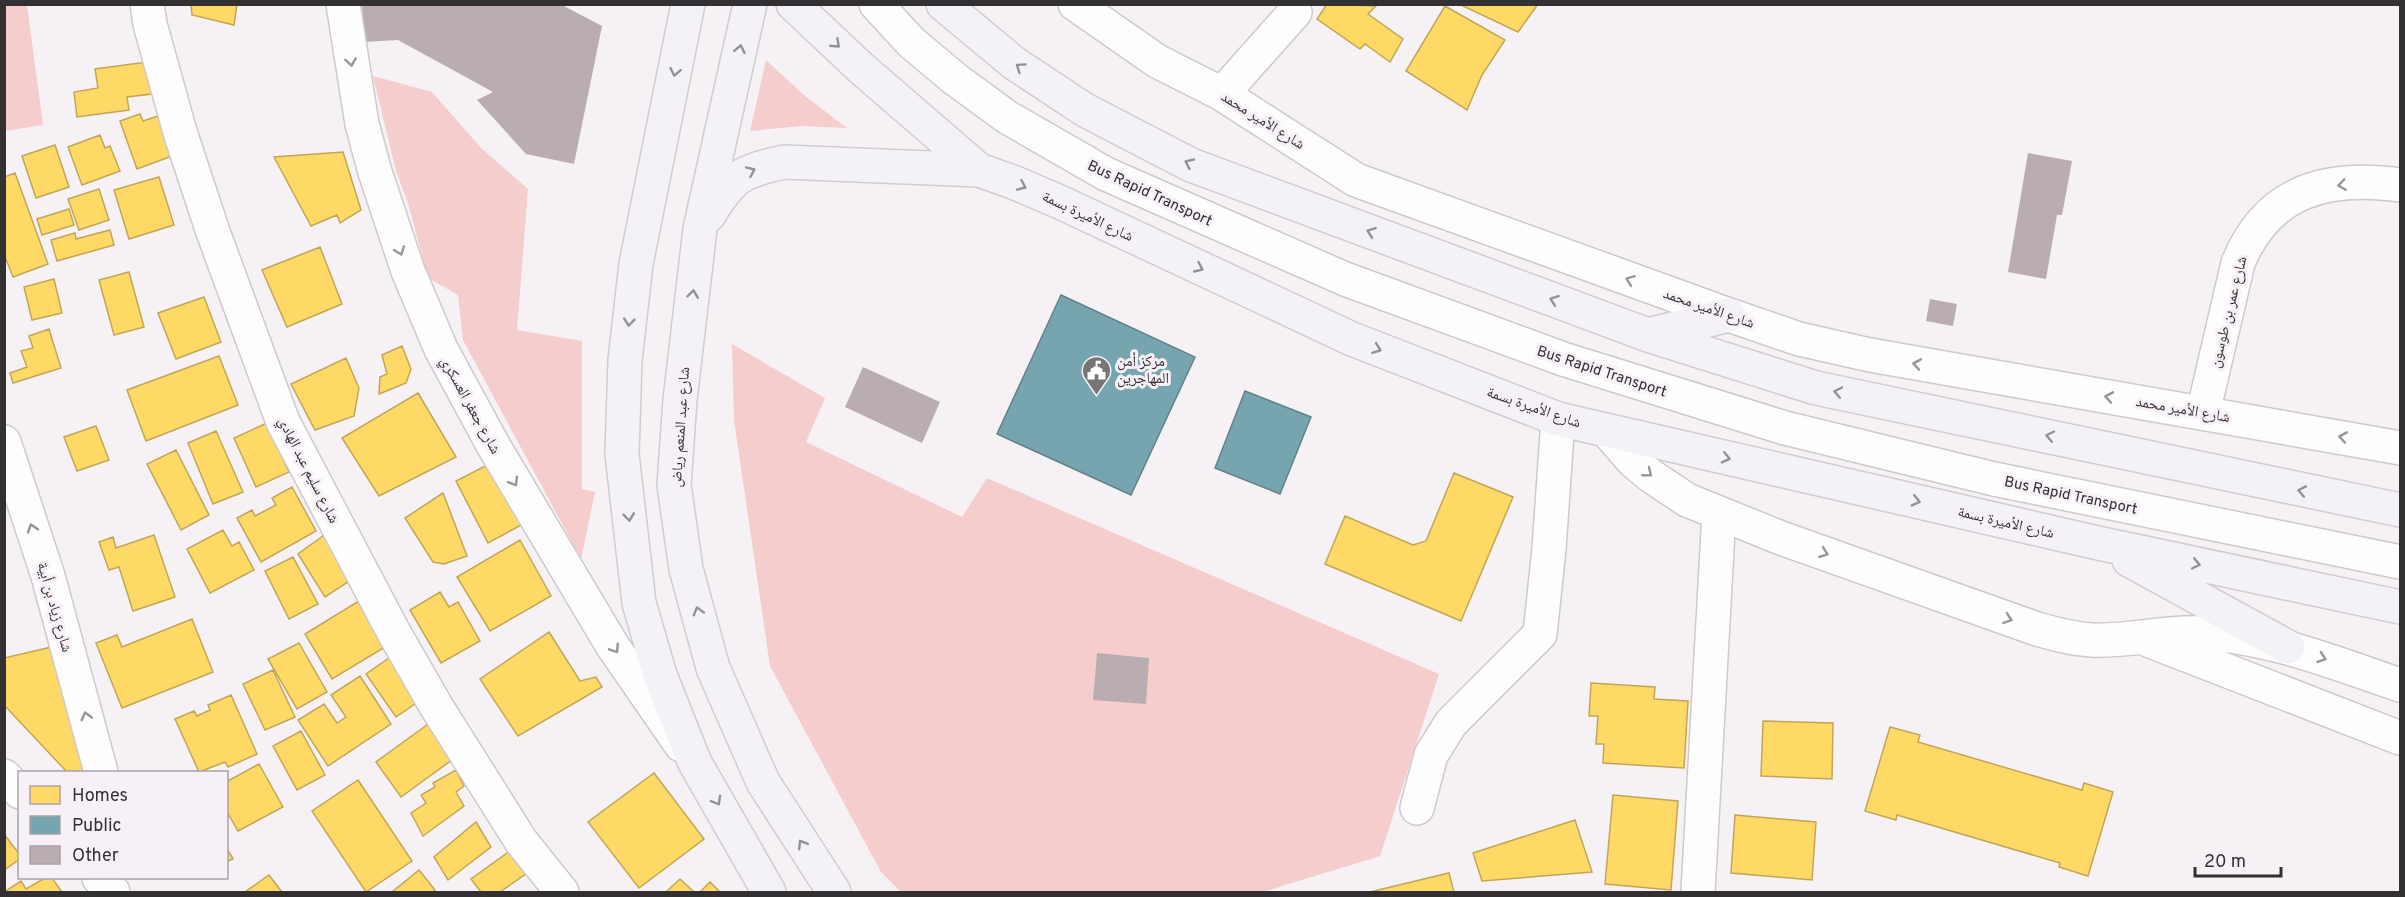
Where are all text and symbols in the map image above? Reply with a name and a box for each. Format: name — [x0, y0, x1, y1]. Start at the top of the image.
one-way arrow — [829, 37, 839, 48]
one-way arrow — [733, 44, 746, 54]
one-way arrow — [345, 58, 357, 67]
one-way arrow — [1015, 63, 1026, 74]
one-way arrow — [669, 67, 682, 77]
street label: شارع الأمير محمد — [1217, 88, 1308, 155]
street label: Bus Rapid Transport — [1084, 157, 1215, 232]
one-way arrow — [1184, 159, 1195, 171]
one-way arrow — [745, 166, 756, 178]
one-way arrow — [2338, 178, 2347, 190]
one-way arrow — [1016, 179, 1027, 191]
street label: شارع الأميرة بسمة — [1039, 188, 1136, 247]
one-way arrow — [1366, 227, 1377, 239]
one-way arrow — [393, 245, 406, 256]
street label: شارع عمر بن طوسون — [2206, 254, 2253, 370]
one-way arrow — [1193, 260, 1204, 272]
one-way arrow — [1625, 274, 1636, 287]
street label: شارع الأمير محمد — [1660, 285, 1757, 334]
one-way arrow — [686, 289, 699, 298]
one-way arrow — [1549, 295, 1560, 308]
one-way arrow — [624, 318, 636, 327]
one-way arrow — [1370, 342, 1381, 354]
street label: Bus Rapid Transport — [1534, 342, 1669, 402]
place label: مركز أمن المهاجرين — [1117, 352, 1169, 389]
street label: شارع جعفر العسكري — [434, 354, 504, 458]
public building icon: مركز أمن المهاجرين — [1080, 354, 1112, 396]
one-way arrow — [1913, 358, 1922, 370]
street label: شارع عبد المنعم رياض — [668, 366, 695, 488]
street label: شارع الأميرة بسمة — [1484, 383, 1583, 433]
one-way arrow — [1834, 386, 1844, 399]
one-way arrow — [2105, 391, 2114, 403]
street label: شارع الأمير محمد — [2134, 393, 2231, 428]
street label: شارع سليم عبد الهادي — [272, 414, 343, 527]
one-way arrow — [2045, 430, 2055, 443]
one-way arrow — [2338, 431, 2348, 444]
one-way arrow — [1720, 450, 1730, 463]
one-way arrow — [1641, 465, 1652, 476]
street label: Bus Rapid Transport — [2002, 473, 2139, 520]
one-way arrow — [507, 476, 519, 486]
one-way arrow — [2297, 485, 2307, 498]
one-way arrow — [1911, 494, 1921, 507]
street label: شارع الأميرة بسمة — [1956, 503, 2056, 544]
one-way arrow — [622, 512, 635, 521]
one-way arrow — [27, 523, 40, 534]
one-way arrow — [1818, 546, 1829, 559]
one-way arrow — [2191, 556, 2201, 569]
street label: شارع زياد بن أبية — [32, 560, 76, 655]
one-way arrow — [692, 606, 705, 616]
one-way arrow — [2002, 611, 2013, 624]
one-way arrow — [608, 642, 619, 653]
one-way arrow — [2316, 651, 2327, 664]
one-way arrow — [80, 711, 93, 721]
legend — [18, 771, 228, 879]
text: Homes — [72, 785, 128, 808]
one-way arrow — [709, 795, 721, 805]
text: Public — [72, 815, 122, 838]
one-way arrow — [798, 840, 810, 850]
scale bar — [2195, 840, 2280, 878]
text: Other — [72, 845, 119, 868]
text: 20 m — [2204, 851, 2246, 874]

